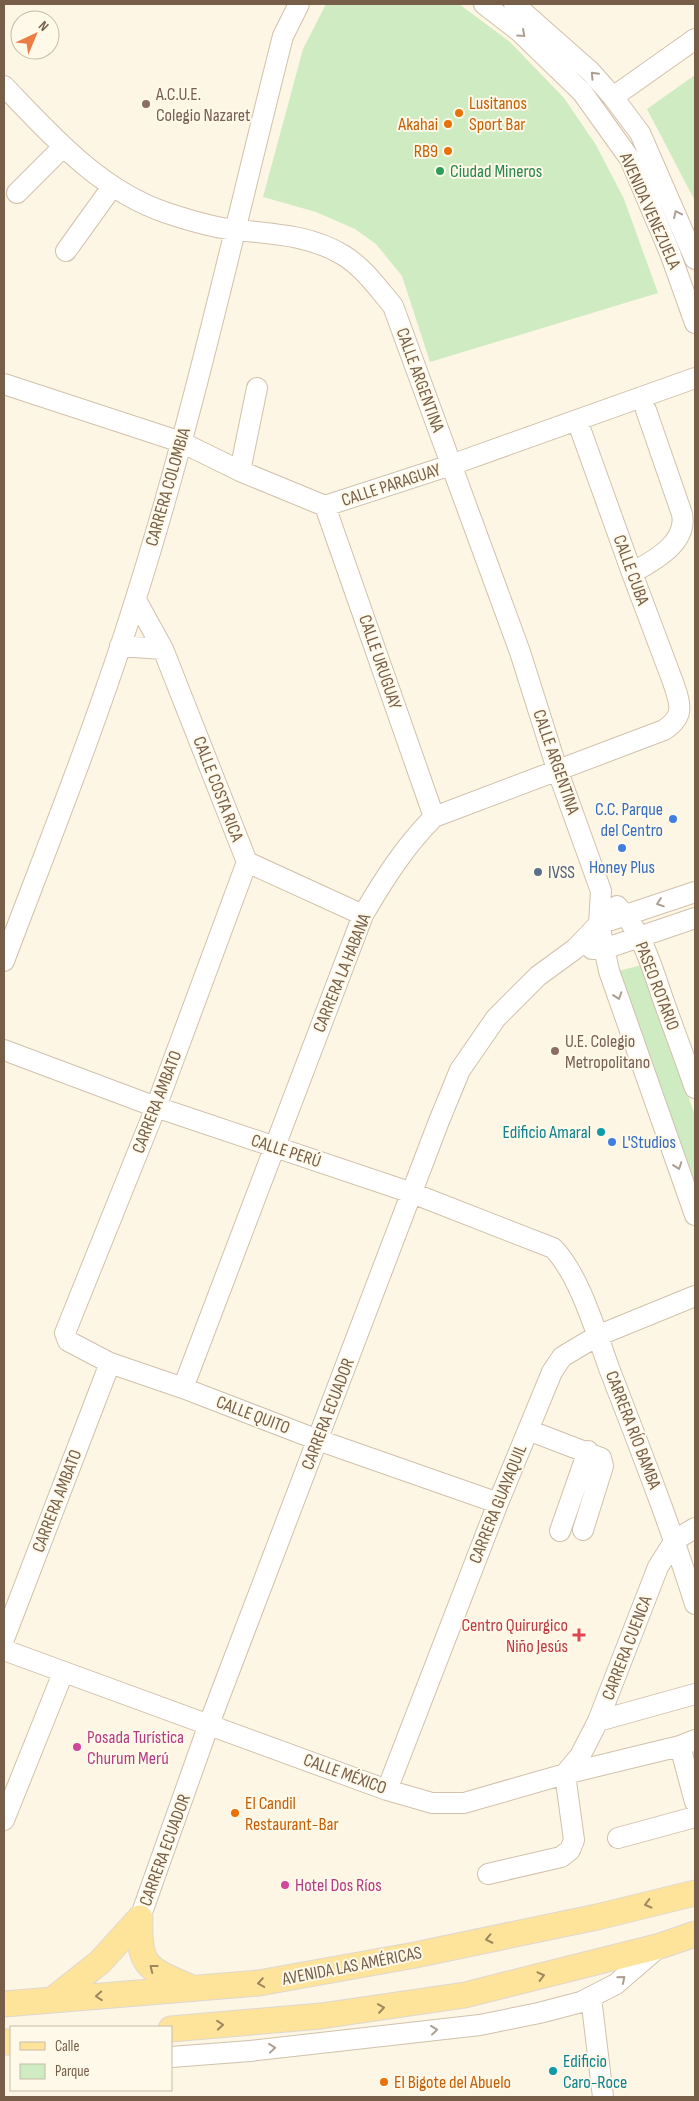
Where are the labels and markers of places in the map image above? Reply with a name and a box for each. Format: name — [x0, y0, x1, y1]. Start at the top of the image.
place label: A.C.U.E. Colegio Nazaret — [155, 84, 251, 126]
place label: Lusitanos Sport Bar — [469, 93, 527, 135]
marker: A.C.U.E. Colegio Nazaret — [140, 98, 152, 110]
marker: Lusitanos Sport Bar — [453, 107, 465, 119]
place label: Akahai — [397, 114, 438, 135]
marker: Akahai — [442, 118, 454, 130]
place label: RB9 — [414, 141, 438, 162]
marker: RB9 — [442, 145, 454, 157]
place label: Ciudad Mineros — [450, 161, 542, 182]
marker: Ciudad Mineros — [434, 165, 446, 177]
place label: C.C. Parque del Centro — [595, 799, 663, 841]
marker: C.C. Parque del Centro — [667, 813, 679, 825]
marker: Honey Plus — [616, 842, 628, 854]
place label: Honey Plus — [589, 857, 655, 878]
place label: IVSS — [548, 862, 575, 883]
marker: IVSS — [532, 866, 544, 878]
place label: U.E. Colegio Metropolitano — [565, 1031, 650, 1073]
marker: U.E. Colegio Metropolitano — [549, 1045, 561, 1057]
place label: Edificio Amaral — [502, 1122, 591, 1143]
marker: Edificio Amaral — [595, 1126, 607, 1138]
place label: L'Studios — [622, 1132, 676, 1153]
marker: L'Studios — [606, 1136, 618, 1148]
place label: Centro Quirurgico Niño Jesús — [461, 1615, 568, 1657]
marker: Centro Quirurgico Niño Jesús — [572, 1628, 586, 1642]
place label: Posada Turística Churum Merú — [87, 1727, 184, 1769]
marker: Posada Turística Churum Merú — [71, 1741, 83, 1753]
place label: El Candil Restaurant-Bar — [245, 1793, 339, 1835]
marker: El Candil Restaurant-Bar — [229, 1807, 241, 1819]
place label: Hotel Dos Ríos — [295, 1875, 382, 1896]
marker: Hotel Dos Ríos — [279, 1879, 291, 1891]
place label: Edificio Caro-Roce — [563, 2051, 627, 2093]
marker: Edificio Caro-Roce — [547, 2065, 559, 2077]
place label: El Bigote del Abuelo — [394, 2072, 511, 2093]
marker: El Bigote del Abuelo — [378, 2076, 390, 2088]

